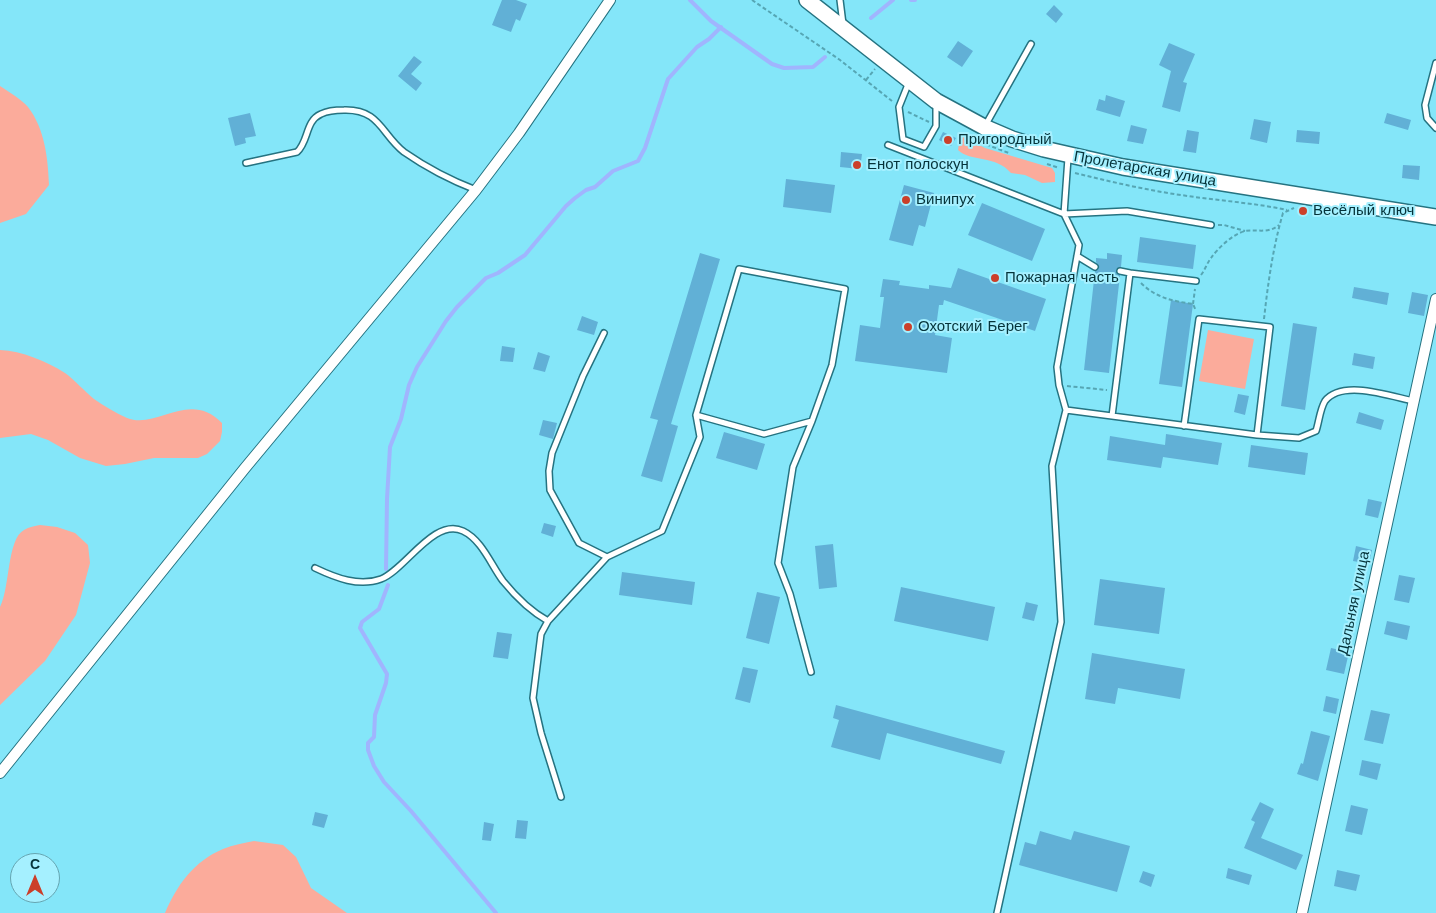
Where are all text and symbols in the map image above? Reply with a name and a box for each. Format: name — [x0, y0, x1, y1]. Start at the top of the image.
place label: Пригородный — [958, 131, 1052, 149]
marker: Пригородный — [942, 134, 954, 146]
street label: Пролетарская улица — [1072, 148, 1218, 190]
place label: Енот полоскун — [867, 156, 969, 174]
marker: Енот полоскун — [851, 159, 863, 171]
place label: Винипух — [916, 191, 974, 209]
marker: Винипух — [900, 194, 912, 206]
place label: Весёлый ключ — [1313, 202, 1414, 220]
marker: Весёлый ключ — [1297, 205, 1309, 217]
place label: Пожарная часть — [1005, 269, 1119, 287]
marker: Пожарная часть — [989, 272, 1001, 284]
place label: Охотский Берег — [918, 318, 1028, 336]
marker: Охотский Берег — [902, 321, 914, 333]
street label: Дальняя улица — [1334, 549, 1374, 657]
north arrow — [10, 853, 60, 903]
text: С — [30, 856, 40, 872]

